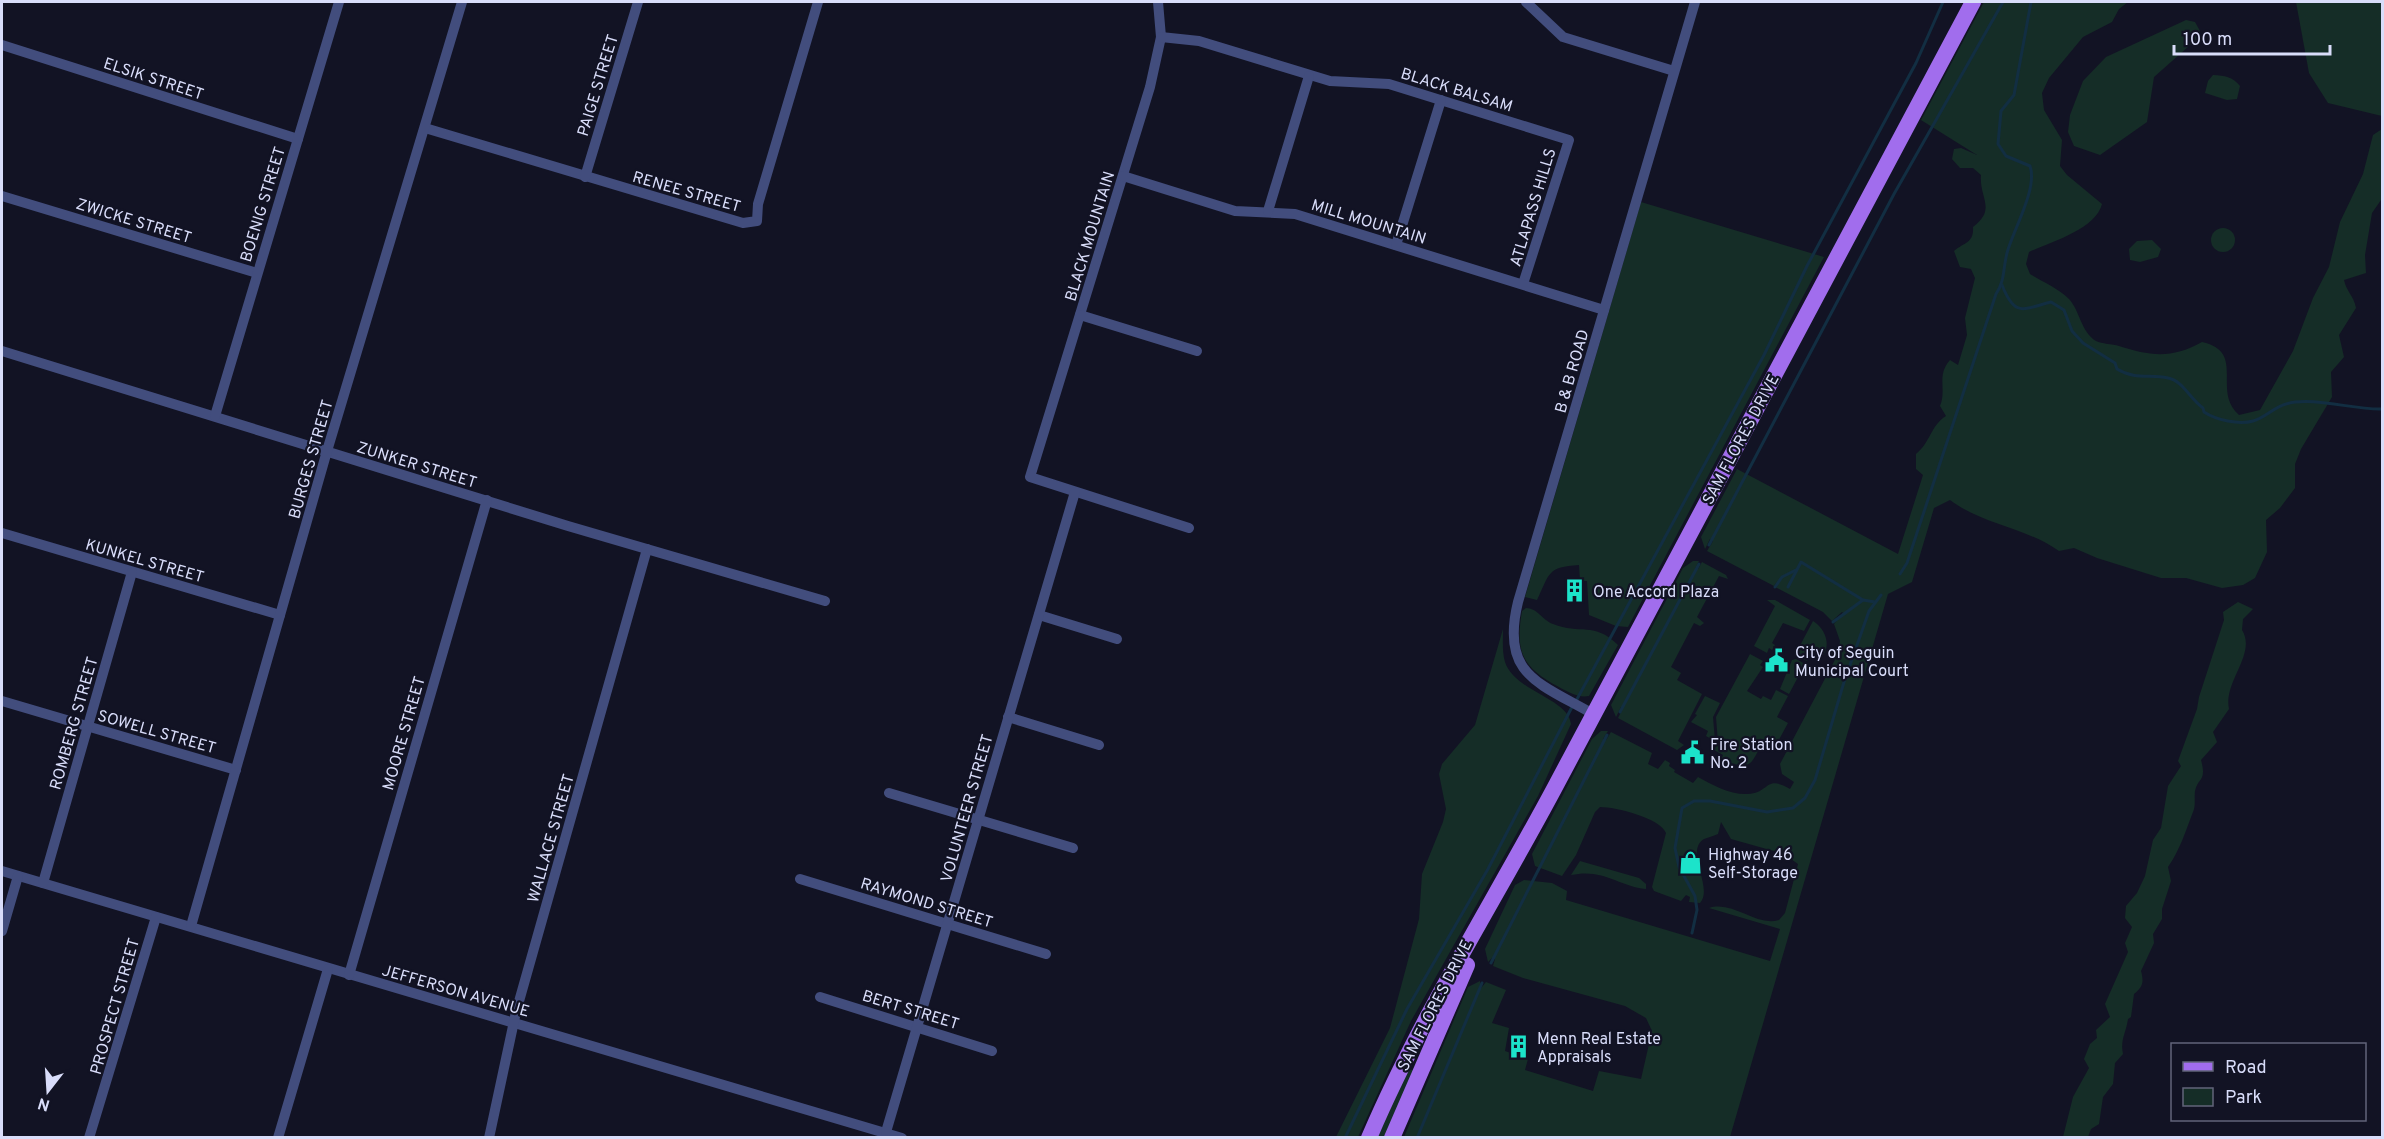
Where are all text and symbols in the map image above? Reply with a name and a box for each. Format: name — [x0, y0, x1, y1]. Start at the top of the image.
scale bar — [2174, 18, 2330, 56]
text: 100 m — [2183, 29, 2232, 52]
street label: PAIGE STREET — [574, 32, 624, 139]
street label: ELSIK STREET — [101, 54, 206, 106]
street label: BLACK BALSAM — [1398, 64, 1515, 117]
street label: BOENIG STREET — [237, 144, 291, 265]
street label: ATLAPASS HILLS — [1506, 146, 1561, 269]
street label: RENEE STREET — [630, 168, 743, 218]
street label: BLACK MOUNTAIN — [1062, 169, 1120, 304]
street label: ZWICKE STREET — [73, 195, 194, 249]
street label: MILL MOUNTAIN — [1309, 196, 1428, 250]
street label: B & B ROAD — [1551, 327, 1594, 416]
street label: SAM FLORES DRIVE — [1699, 371, 1785, 509]
street label: BURGES STREET — [285, 398, 339, 522]
street label: ZUNKER STREET — [354, 438, 479, 494]
street label: KUNKEL STREET — [83, 535, 206, 588]
building icon: One Accord Plaza — [1562, 578, 1588, 604]
place label: One Accord Plaza — [1593, 583, 1719, 603]
place label: City of Seguin Municipal Court — [1795, 644, 1909, 682]
public building icon: City of Seguin Municipal Court — [1764, 648, 1790, 674]
street label: ROMBERG STREET — [46, 655, 104, 793]
street label: MOORE STREET — [379, 674, 431, 793]
street label: SOWELL STREET — [95, 706, 218, 759]
street label: VOLUNTEER STREET — [937, 732, 999, 885]
place label: Fire Station No. 2 — [1710, 736, 1792, 774]
public building icon: Fire Station No. 2 — [1679, 740, 1705, 766]
street label: WALLACE STREET — [524, 772, 580, 905]
place label: Highway 46 Self-Storage — [1708, 846, 1798, 884]
shop icon: Highway 46 Self-Storage — [1677, 850, 1703, 876]
street label: RAYMOND STREET — [858, 874, 995, 934]
street label: PROSPECT STREET — [87, 936, 145, 1077]
street label: SAM FLORES DRIVE — [1394, 937, 1478, 1075]
street label: JEFFERSON AVENUE — [379, 961, 532, 1023]
street label: BERT STREET — [860, 987, 961, 1035]
place label: Menn Real Estate Appraisals — [1537, 1030, 1661, 1068]
building icon: Menn Real Estate Appraisals — [1506, 1034, 1532, 1060]
legend — [2171, 1043, 2366, 1121]
text: Road — [2225, 1057, 2267, 1080]
north arrow — [18, 1061, 78, 1121]
text: Park — [2225, 1087, 2262, 1110]
text: N — [36, 1092, 53, 1115]

